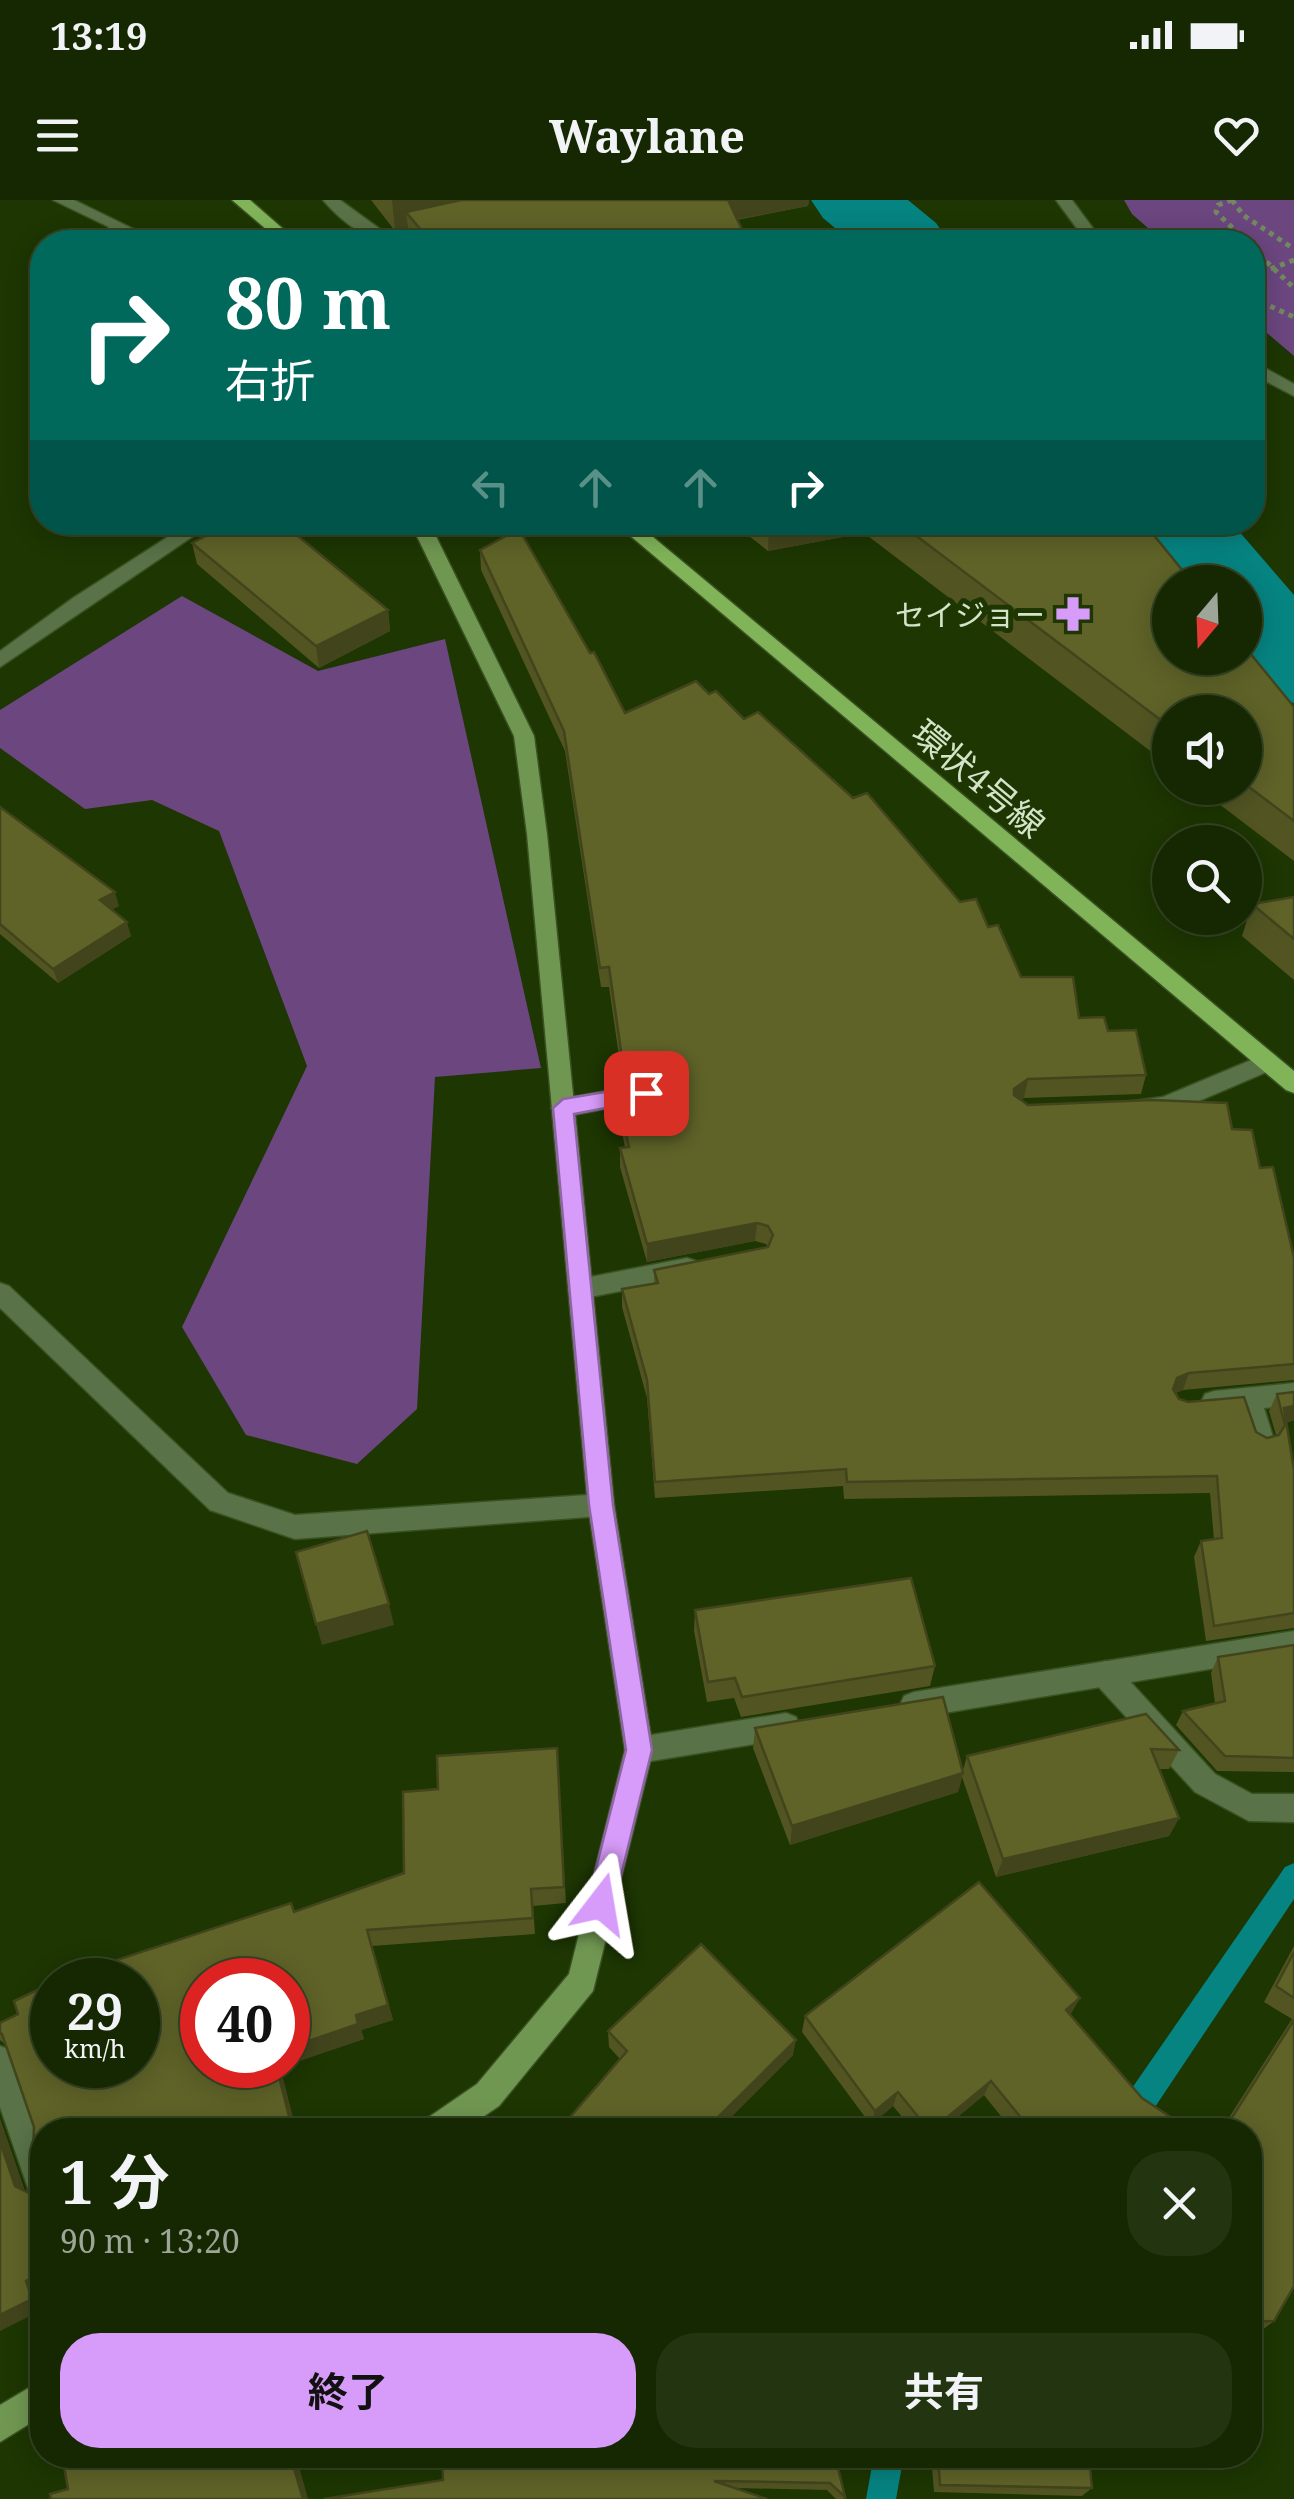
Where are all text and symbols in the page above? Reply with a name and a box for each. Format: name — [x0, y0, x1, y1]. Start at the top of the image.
text: 13:19 — [50, 9, 147, 61]
text: Waylane — [549, 105, 745, 166]
icon: menu — [30, 108, 85, 163]
icon: heart — [1209, 108, 1264, 163]
text: 80 m — [225, 254, 391, 350]
icon: right — [60, 270, 190, 400]
text: 右折 — [225, 349, 315, 410]
icon: left — [463, 460, 518, 515]
icon: ahead — [568, 460, 623, 515]
icon: ahead — [673, 460, 728, 515]
icon: right — [778, 460, 833, 515]
north arrow — [1152, 565, 1262, 675]
map controls — [1152, 565, 1262, 935]
place label: セイジョー — [895, 594, 1045, 635]
pharmacy icon: セイジョー — [1054, 595, 1092, 633]
button: sound — [1152, 695, 1262, 805]
street label: 環状4号線 — [903, 709, 1055, 847]
button: search — [1152, 825, 1262, 935]
pin — [604, 1051, 689, 1136]
icon: arrive — [619, 1066, 674, 1121]
position arrow — [549, 1852, 653, 1956]
speed limit sign: 40 — [180, 1958, 310, 2088]
text: 29 — [67, 1977, 123, 2045]
text: km/h — [64, 2031, 126, 2065]
text: 1 分 — [60, 2140, 170, 2222]
button: close — [1127, 2151, 1232, 2256]
text: 90 m · 13:20 — [60, 2219, 240, 2262]
button: 終了 — [60, 2333, 636, 2448]
button: 共有 — [656, 2333, 1232, 2448]

